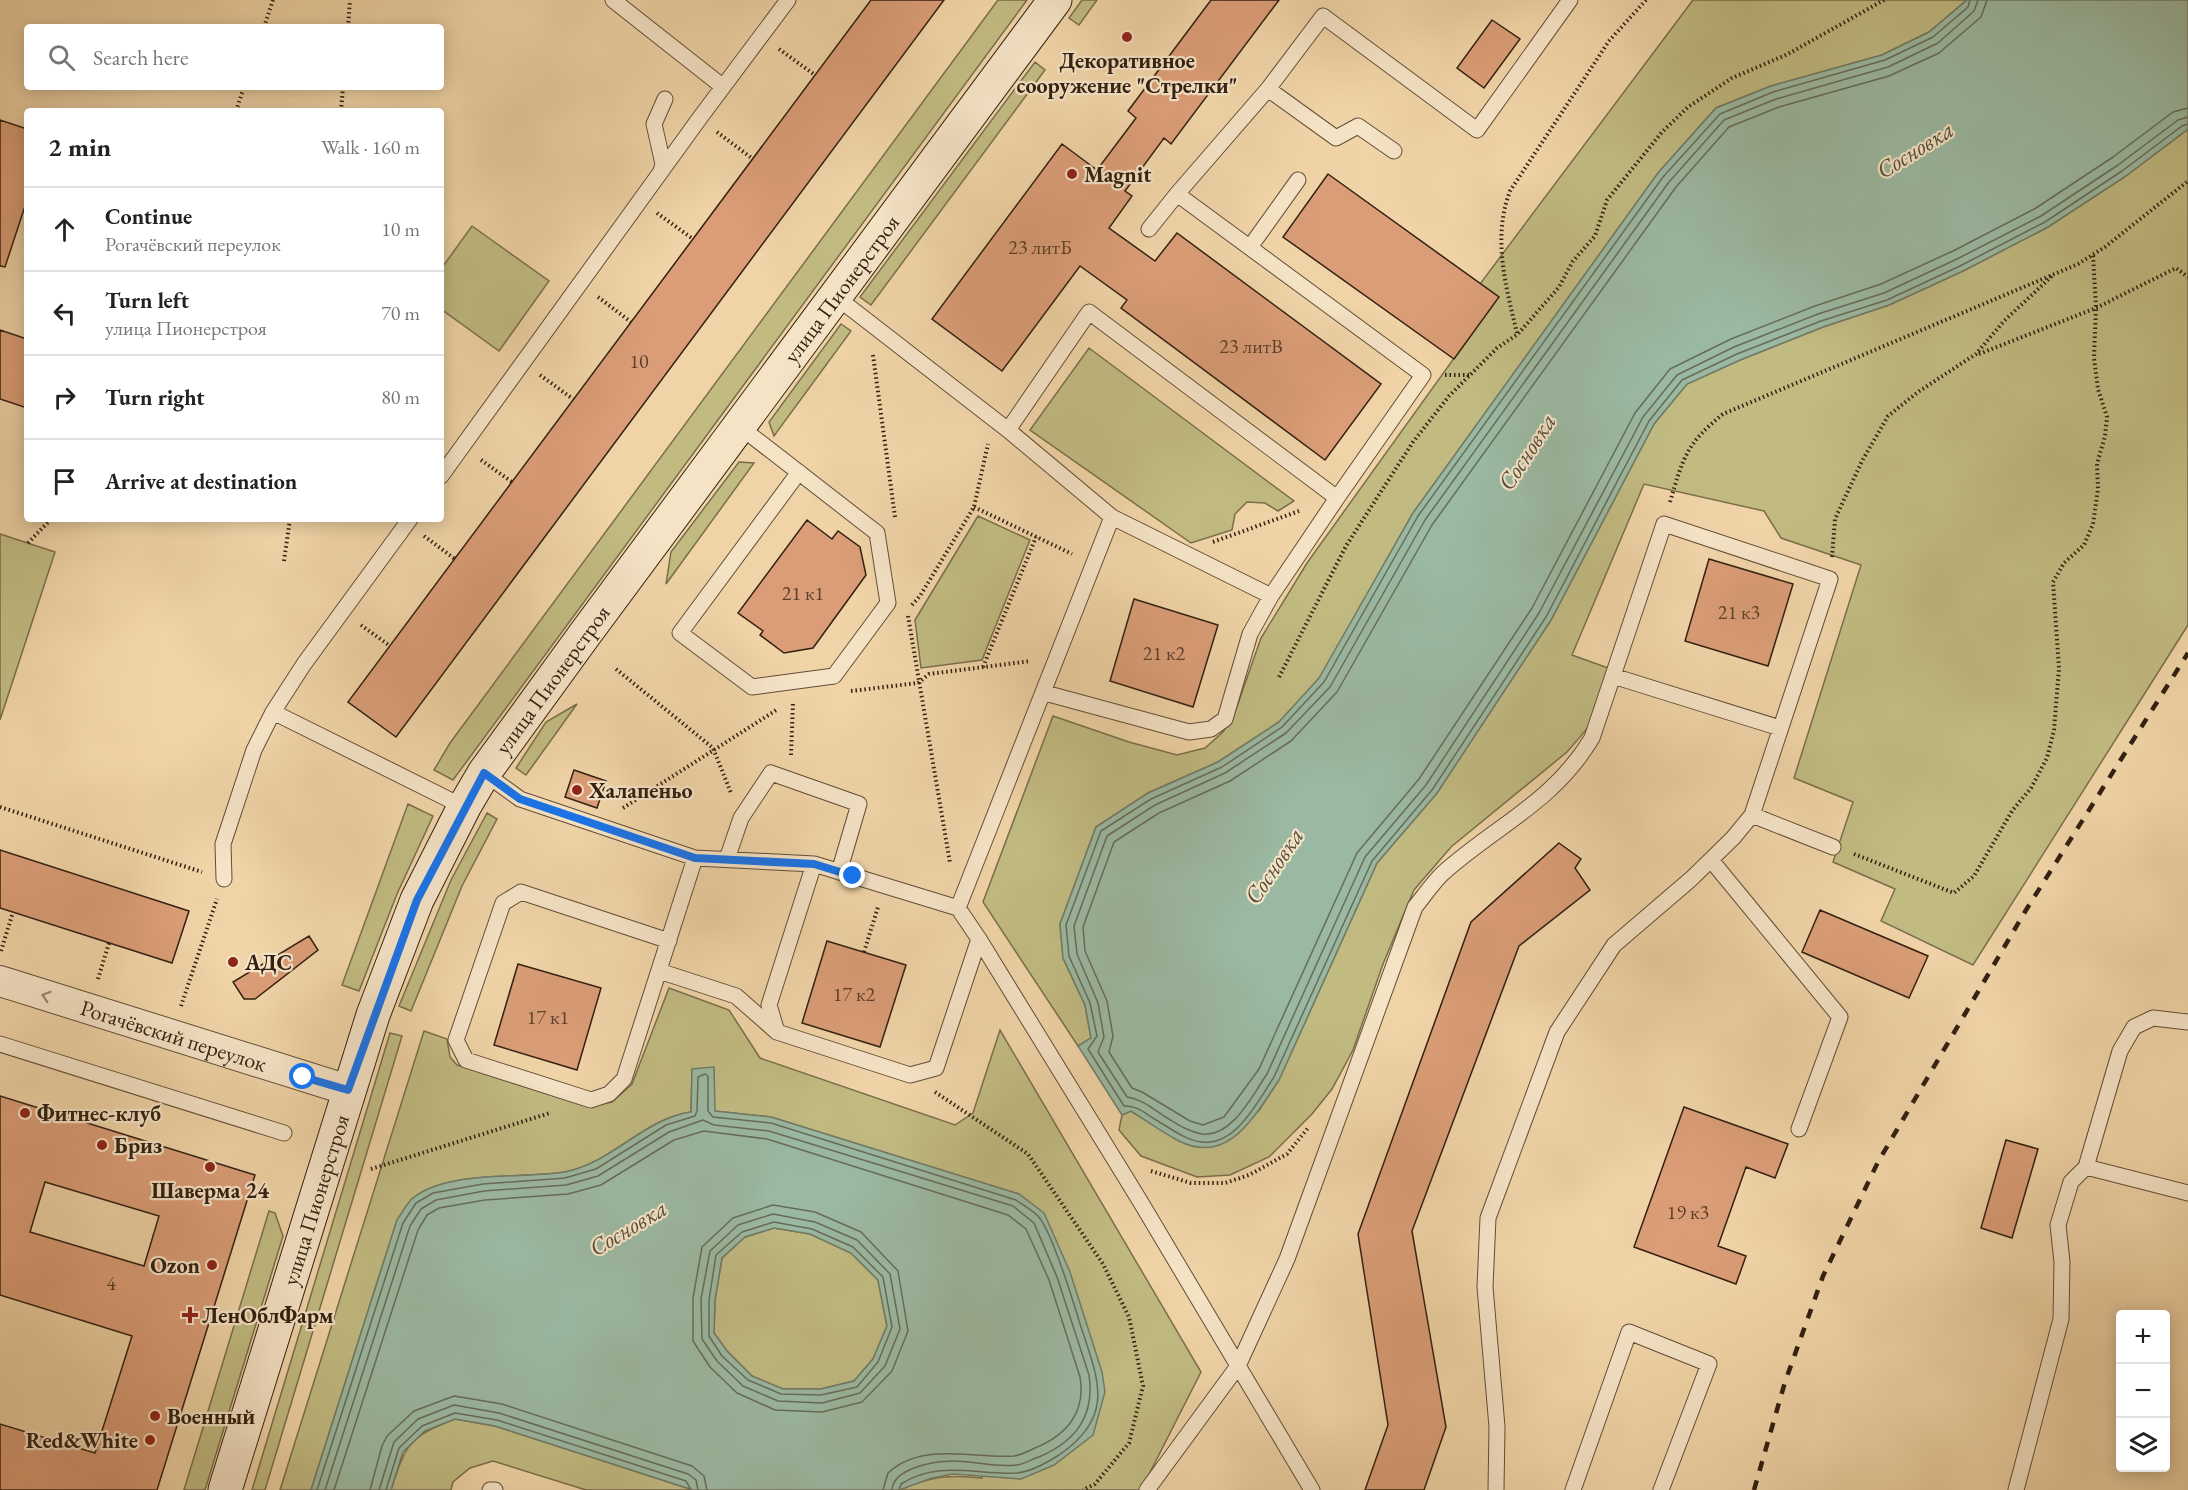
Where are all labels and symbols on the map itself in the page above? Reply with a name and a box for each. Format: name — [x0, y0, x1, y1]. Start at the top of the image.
marker: Декоративное сооружение "Стрелки" — [1120, 30, 1134, 44]
place label: Декоративное сооружение "Стрелки" — [1017, 46, 1237, 100]
water label: Сосновка — [1870, 114, 1959, 185]
place label: Magnit — [1084, 160, 1152, 189]
marker: Magnit — [1065, 167, 1079, 181]
street label: улица Пионерстроя — [777, 209, 906, 369]
house number: 23 литБ — [1008, 234, 1072, 260]
house number: 23 литВ — [1219, 333, 1283, 359]
house number: 10 — [629, 348, 649, 374]
water label: Сосновка — [1490, 407, 1563, 496]
house number: 21 к1 — [782, 580, 824, 606]
street label: улица Пионерстроя — [488, 599, 617, 760]
house number: 21 к3 — [1718, 599, 1760, 625]
house number: 21 к2 — [1143, 640, 1186, 666]
place label: Халапеньо — [588, 776, 693, 805]
marker: Халапеньо — [570, 783, 584, 797]
water label: Сосновка — [1237, 822, 1310, 910]
route end — [839, 862, 865, 888]
place label: АДС — [244, 948, 292, 977]
marker: АДС — [226, 955, 240, 969]
house number: 17 к2 — [833, 981, 876, 1007]
one-way arrow — [41, 990, 52, 1003]
street label: Рогачёвский переулок — [77, 993, 271, 1079]
house number: 17 к1 — [527, 1004, 569, 1030]
route start — [289, 1063, 315, 1089]
place label: Фитнес-клуб — [37, 1099, 161, 1128]
marker: Фитнес-клуб — [18, 1106, 32, 1120]
street label: улица Пионерстроя — [276, 1111, 356, 1289]
place label: Бриз — [114, 1131, 162, 1160]
marker: Бриз — [95, 1138, 109, 1152]
marker: Шаверма 24 — [203, 1160, 217, 1174]
place label: Шаверма 24 — [151, 1176, 269, 1205]
water label: Сосновка — [583, 1192, 672, 1263]
house number: 19 к3 — [1667, 1199, 1709, 1225]
place label: Ozon — [150, 1251, 201, 1280]
marker: Ozon — [205, 1258, 219, 1272]
house number: 4 — [106, 1270, 116, 1296]
place label: ЛенОблФарм — [202, 1301, 334, 1330]
marker: ЛенОблФарм — [183, 1308, 197, 1322]
place label: Военный — [167, 1402, 255, 1431]
marker: Военный — [148, 1409, 162, 1423]
place label: Red&White — [26, 1426, 138, 1455]
marker: Red&White — [143, 1433, 157, 1447]

